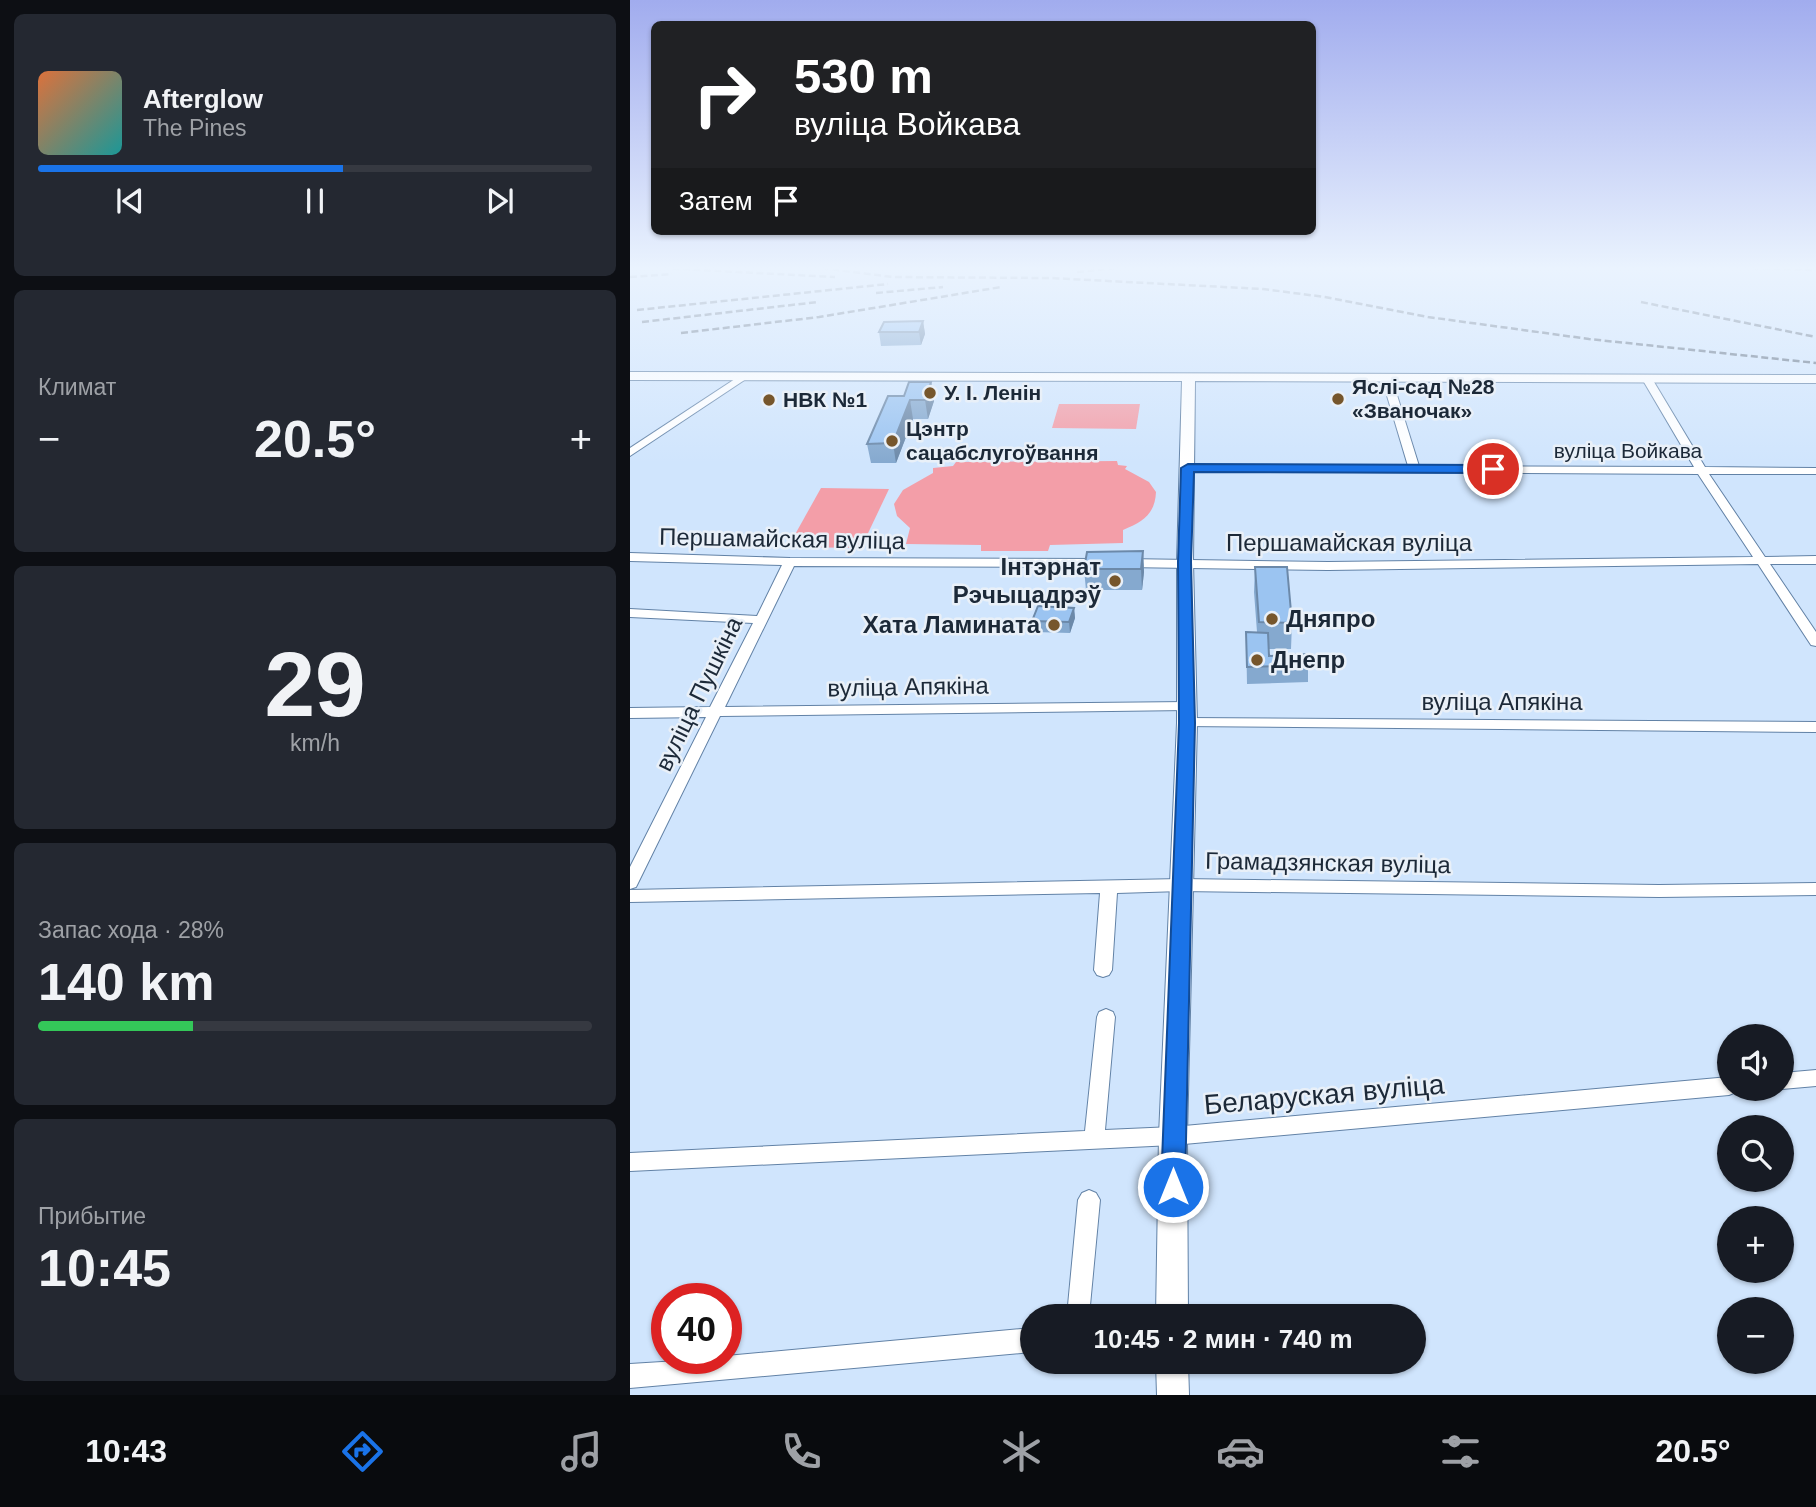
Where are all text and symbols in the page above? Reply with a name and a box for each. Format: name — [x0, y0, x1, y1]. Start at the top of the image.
icon: right — [679, 49, 770, 140]
text: 530 m — [794, 49, 933, 103]
text: Afterglow — [143, 84, 263, 114]
text: вуліца Войкава — [794, 106, 1020, 142]
text: The Pines — [143, 115, 247, 141]
icon: previous — [111, 182, 149, 220]
icon: pause — [296, 182, 334, 220]
icon: next — [481, 182, 519, 220]
icon: arrive — [767, 182, 805, 220]
text: Затем — [679, 186, 753, 216]
text: Климат — [38, 374, 116, 400]
place label: Яслі-сад №28 «Званочак» — [1352, 375, 1495, 422]
place label: У. І. Ленін — [944, 381, 1041, 404]
marker: У. І. Ленін — [922, 385, 938, 401]
place label: НВК №1 — [783, 388, 867, 411]
marker: Яслі-сад №28 «Званочак» — [1330, 391, 1346, 407]
marker: НВК №1 — [761, 392, 777, 408]
text: 20.5° — [254, 410, 376, 468]
place label: Цэнтр сацабслугоўвання — [906, 417, 1099, 464]
text: − — [38, 418, 60, 460]
text: + — [570, 418, 592, 460]
marker: Цэнтр сацабслугоўвання — [884, 433, 900, 449]
pin — [1463, 439, 1523, 499]
street label: вуліца Войкава — [1554, 439, 1703, 462]
icon: arrive — [1474, 450, 1512, 488]
street label: Першамайская вуліца — [659, 523, 906, 554]
street label: Першамайская вуліца — [1226, 529, 1473, 556]
place label: Інтэрнат Рэчыцадрэў — [953, 553, 1102, 608]
marker: Інтэрнат Рэчыцадрэў — [1107, 573, 1123, 589]
place label: Дняпро — [1286, 605, 1375, 632]
place label: Хата Ламината — [863, 611, 1041, 638]
marker: Дняпро — [1264, 611, 1280, 627]
street label: вуліца Пушкіна — [650, 612, 748, 775]
marker: Хата Ламината — [1046, 617, 1062, 633]
text: 29 — [264, 634, 366, 735]
place label: Днепр — [1271, 646, 1345, 673]
marker: Днепр — [1249, 652, 1265, 668]
street label: вуліца Апякіна — [827, 672, 989, 701]
street label: вуліца Апякіна — [1421, 688, 1583, 715]
text: km/h — [290, 730, 340, 756]
street label: Грамадзянская вуліца — [1205, 847, 1452, 878]
text: Запас хода · 28% — [38, 917, 224, 943]
text: 140 km — [38, 953, 214, 1011]
map controls — [1717, 1024, 1794, 1374]
button: sound — [1717, 1024, 1794, 1101]
street label: Беларуская вуліца — [1203, 1069, 1446, 1120]
button: search — [1717, 1115, 1794, 1192]
position arrow — [1136, 1150, 1210, 1224]
text: Прибытие — [38, 1203, 146, 1229]
button: + — [1717, 1206, 1794, 1283]
text: 10:45 — [38, 1239, 171, 1297]
speed limit sign: 40 — [651, 1283, 742, 1374]
button: − — [1717, 1297, 1794, 1374]
text: 10:45 · 2 мин · 740 m — [1093, 1324, 1353, 1354]
icon: directions — [338, 1427, 387, 1476]
icon: music — [557, 1427, 606, 1476]
icon: phone — [777, 1427, 826, 1476]
icon: climate — [997, 1427, 1046, 1476]
icon: car — [1216, 1427, 1265, 1476]
icon: filters — [1436, 1427, 1485, 1476]
text: 10:43 — [85, 1433, 167, 1469]
text: 20.5° — [1656, 1433, 1731, 1469]

